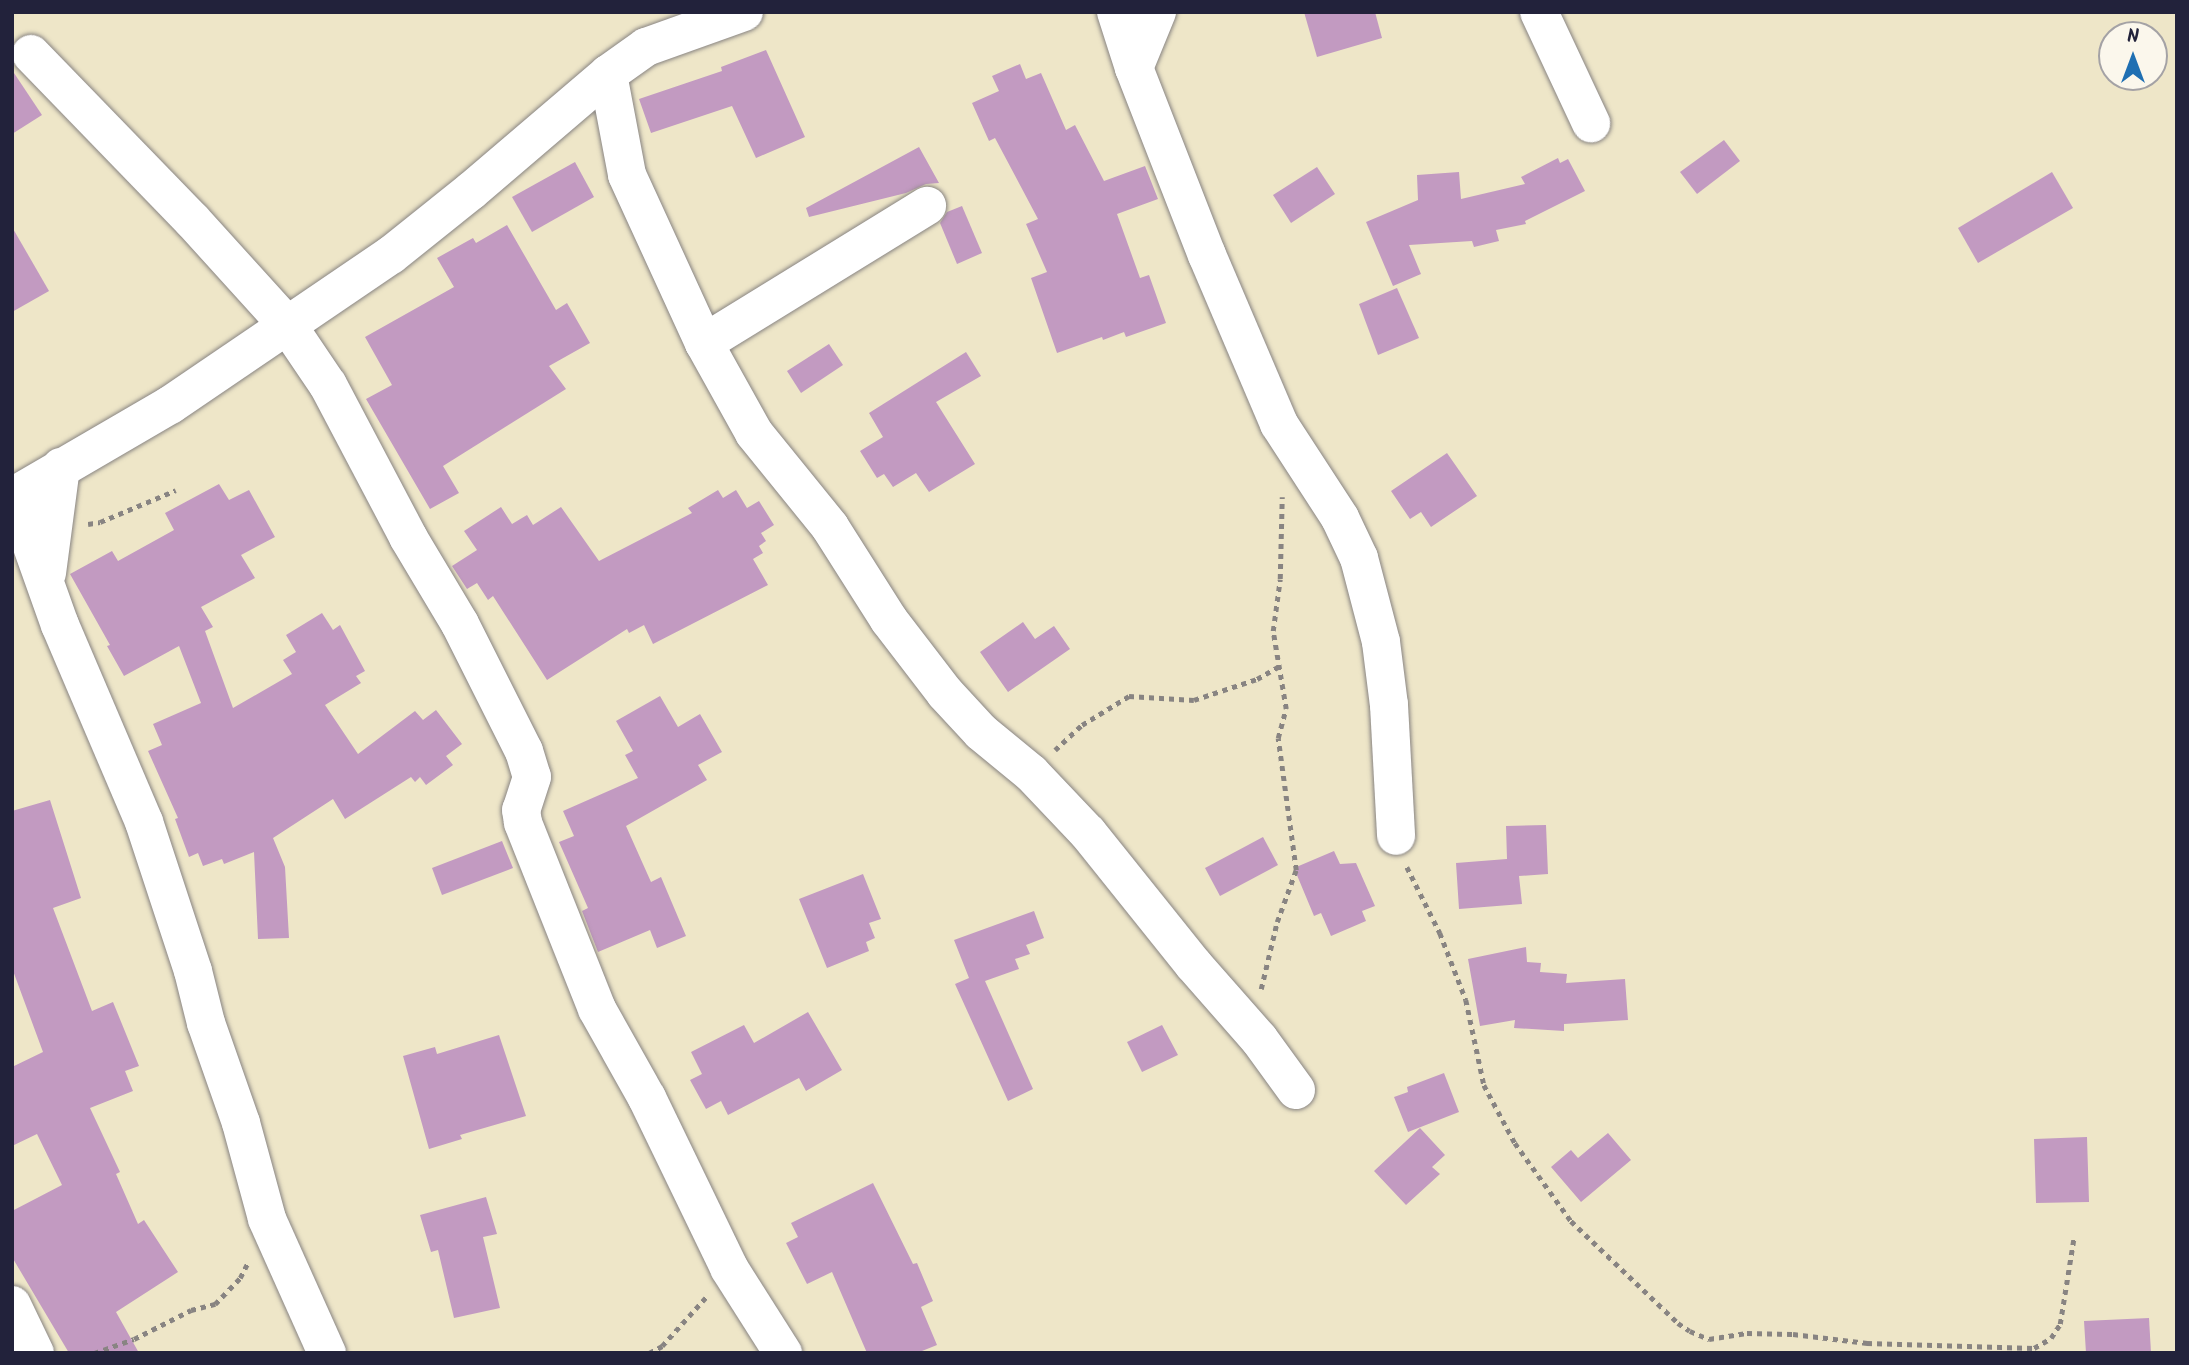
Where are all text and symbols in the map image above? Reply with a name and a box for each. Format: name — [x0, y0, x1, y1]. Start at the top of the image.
north arrow — [2098, 21, 2168, 91]
text: N — [2127, 22, 2139, 52]

